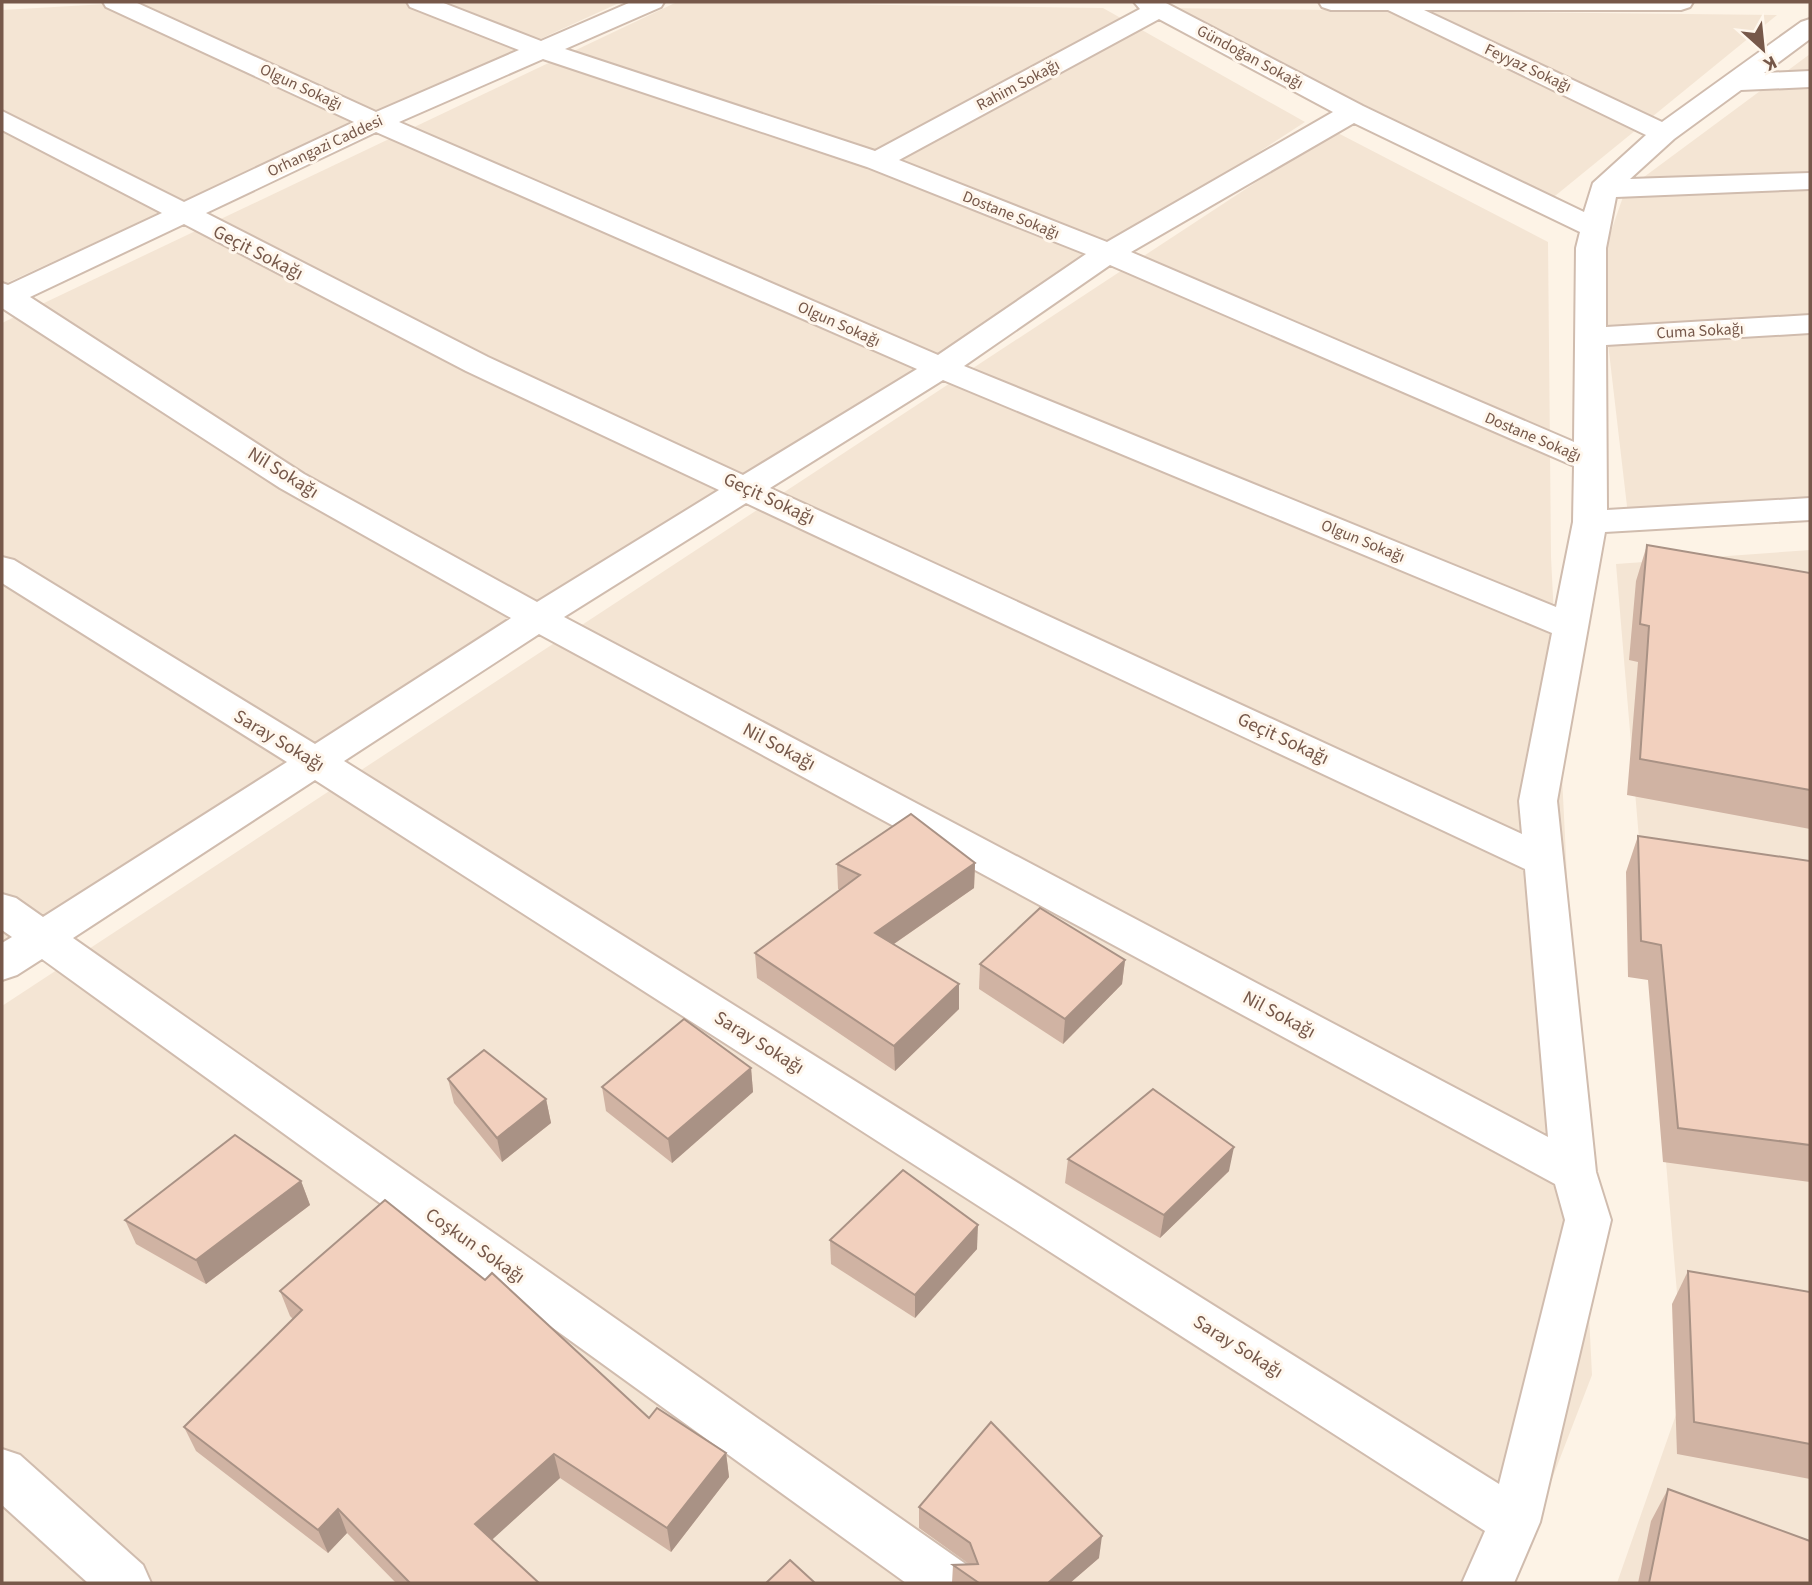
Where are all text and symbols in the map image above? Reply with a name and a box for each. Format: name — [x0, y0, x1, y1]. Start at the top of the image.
north arrow — [1728, 14, 1798, 84]
street label: Gündoğan Sokağı — [1193, 20, 1307, 94]
street label: Feyyaz Sokağı — [1481, 38, 1575, 98]
text: K — [1758, 48, 1781, 78]
street label: Rahim Sokağı — [973, 54, 1063, 116]
street label: Olgun Sokağı — [256, 58, 346, 116]
street label: Orhangazi Caddesi — [264, 110, 386, 182]
street label: Dostane Sokağı — [959, 186, 1063, 244]
street label: Geçit Sokağı — [208, 219, 308, 287]
street label: Olgun Sokağı — [794, 296, 884, 352]
street label: Cuma Sokağı — [1656, 318, 1744, 344]
street label: Dostane Sokağı — [1481, 407, 1585, 467]
street label: Nil Sokağı — [242, 441, 324, 505]
street label: Geçit Sokağı — [719, 466, 819, 532]
street label: Olgun Sokağı — [1318, 514, 1408, 568]
street label: Saray Sokağı — [228, 703, 330, 779]
street label: Geçit Sokağı — [1233, 706, 1333, 772]
street label: Nil Sokağı — [738, 717, 820, 777]
street label: Nil Sokağı — [1238, 985, 1320, 1045]
street label: Saray Sokağı — [709, 1005, 809, 1081]
street label: Coşkun Sokağı — [420, 1202, 530, 1290]
street label: Saray Sokağı — [1188, 1309, 1288, 1385]

